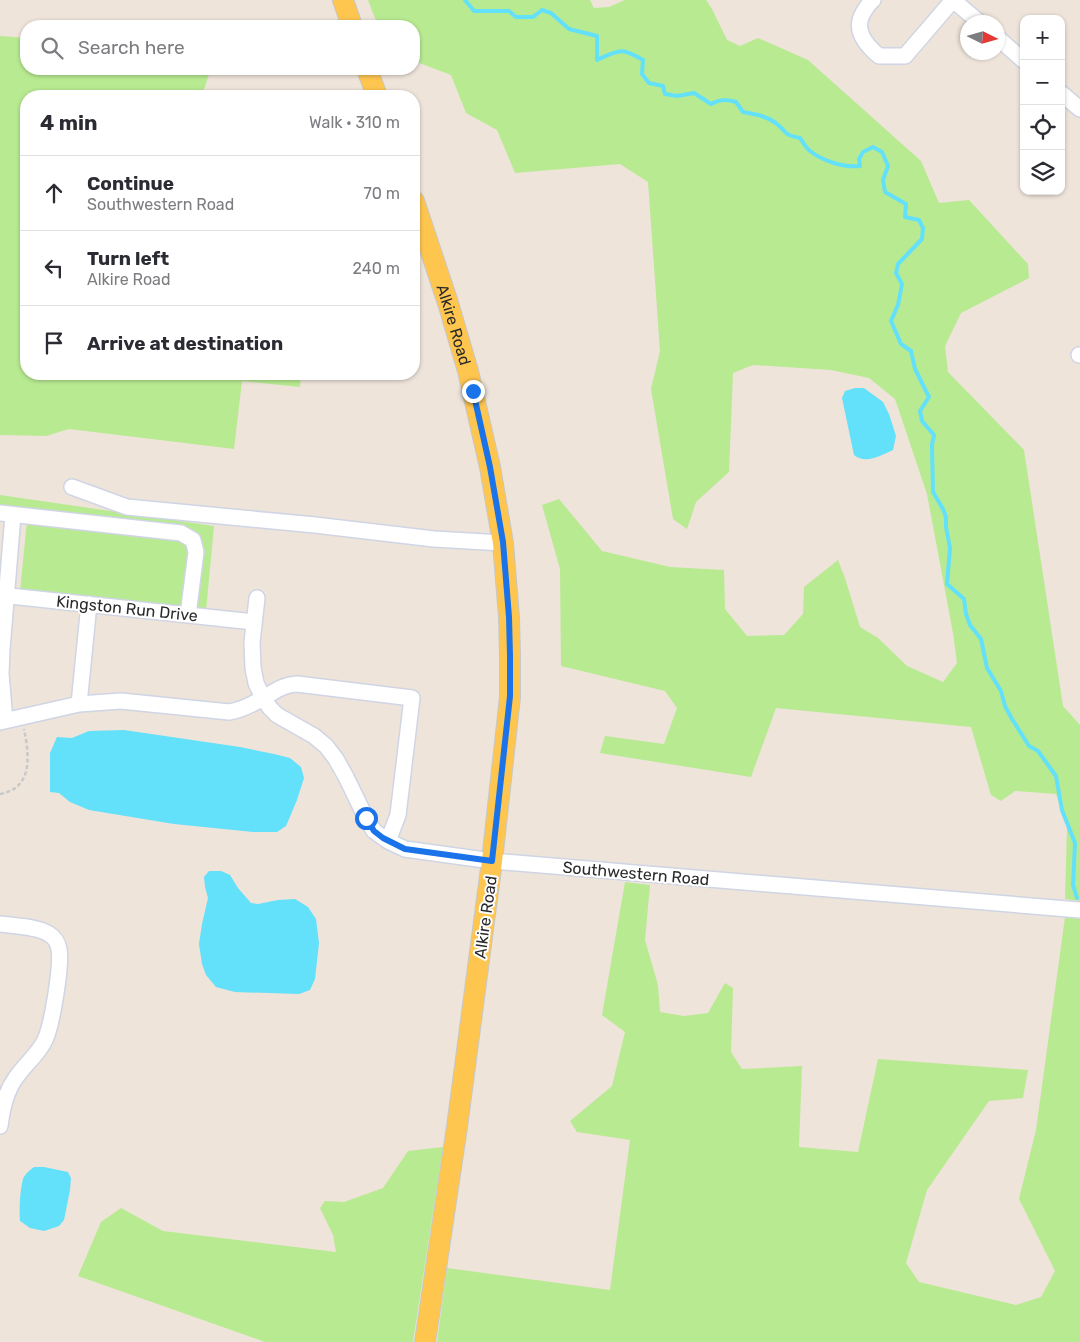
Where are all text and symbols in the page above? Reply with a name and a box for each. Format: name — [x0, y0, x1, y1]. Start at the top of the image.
north arrow — [960, 15, 1005, 60]
map controls — [1020, 15, 1065, 195]
button: + — [1020, 15, 1065, 60]
search box — [20, 20, 420, 75]
icon: search — [38, 34, 66, 62]
text: Search here — [78, 36, 185, 59]
button: − — [1020, 60, 1065, 105]
button: locate — [1020, 105, 1065, 150]
text: 4 min — [40, 110, 98, 135]
text: Walk · 310 m — [309, 113, 400, 132]
button: layers — [1020, 150, 1065, 195]
text: Continue — [87, 172, 174, 195]
icon: ahead — [40, 179, 68, 207]
text: 70 m — [363, 184, 400, 203]
text: Southwestern Road — [87, 195, 234, 214]
text: Turn left — [87, 247, 169, 270]
icon: left — [40, 254, 68, 282]
text: 240 m — [353, 259, 400, 278]
text: Alkire Road — [87, 270, 170, 289]
street label: Alkire Road — [432, 282, 475, 367]
icon: arrive — [40, 329, 68, 357]
text: Arrive at destination — [87, 332, 283, 355]
route end — [462, 380, 485, 403]
street label: Kingston Run Drive — [55, 592, 199, 625]
route start — [355, 807, 378, 830]
street label: Southwestern Road — [562, 858, 710, 889]
street label: Alkire Road — [470, 874, 501, 960]

